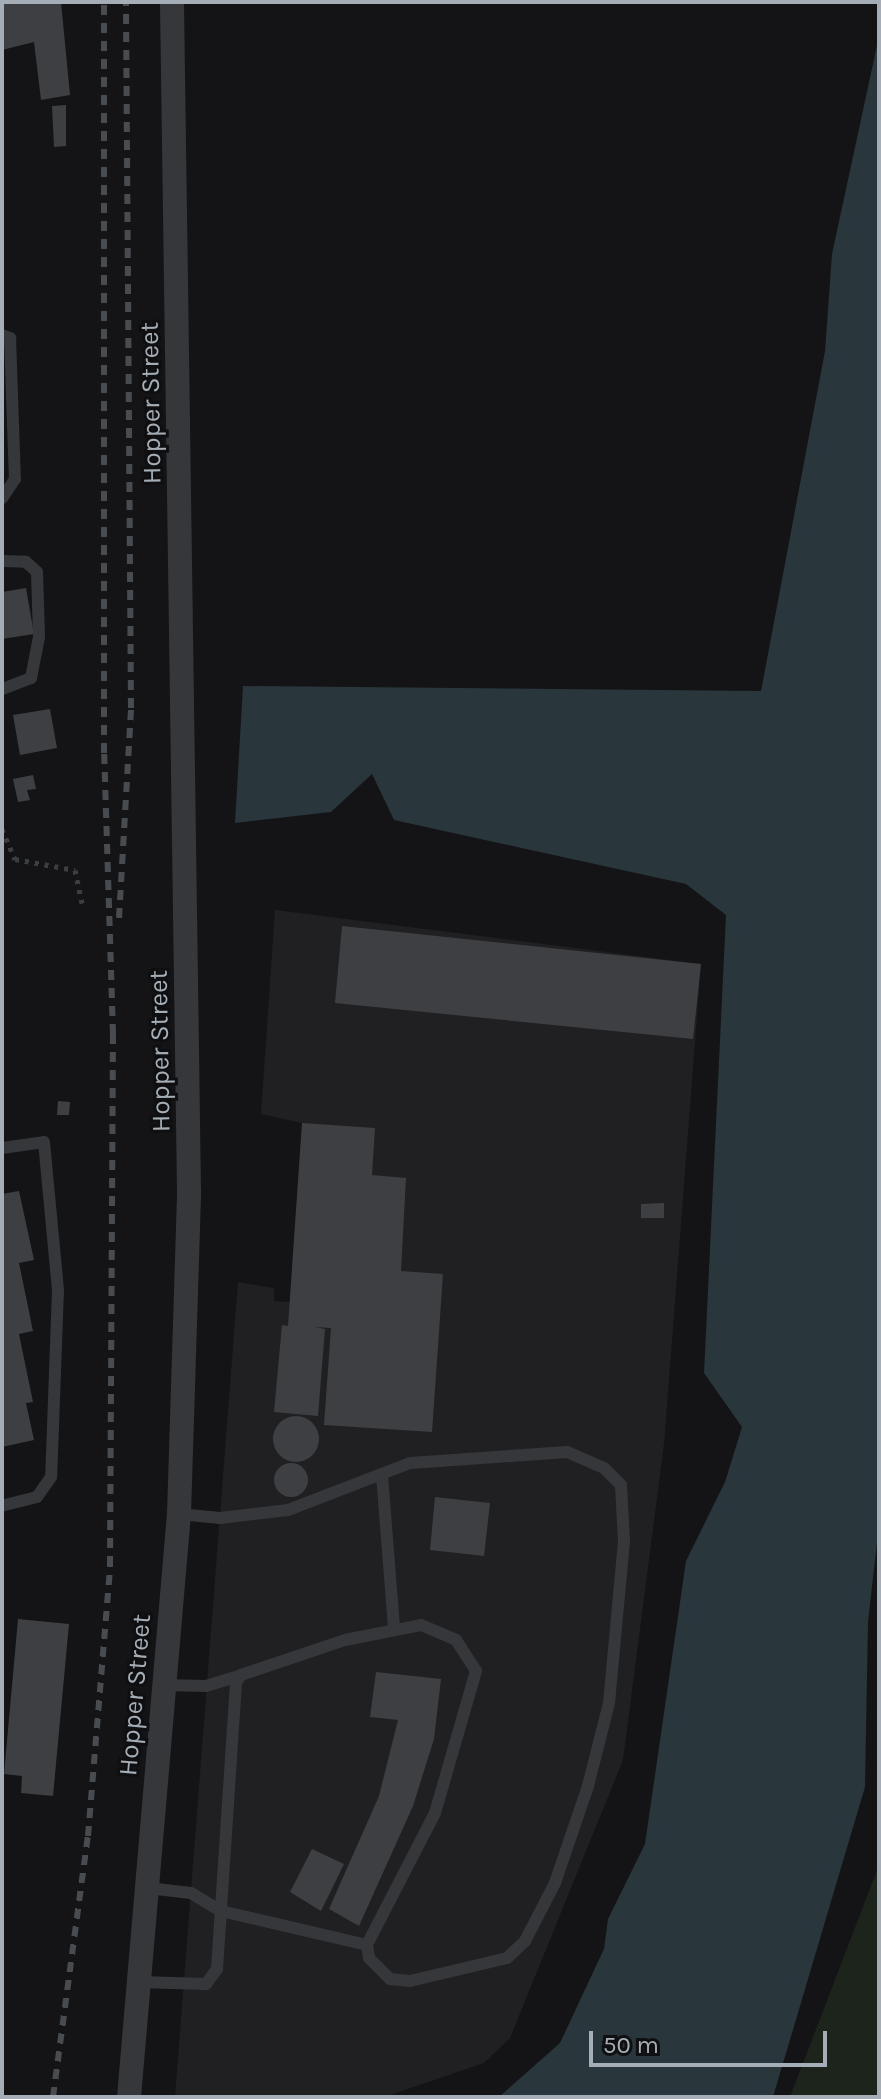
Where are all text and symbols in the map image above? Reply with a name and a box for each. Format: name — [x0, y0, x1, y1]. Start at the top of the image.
street label: Hopper Street — [134, 322, 168, 484]
street label: Hopper Street — [143, 970, 177, 1132]
street label: Hopper Street — [112, 1613, 158, 1777]
scale bar — [593, 2015, 831, 2065]
text: 50 m — [603, 2031, 659, 2059]

